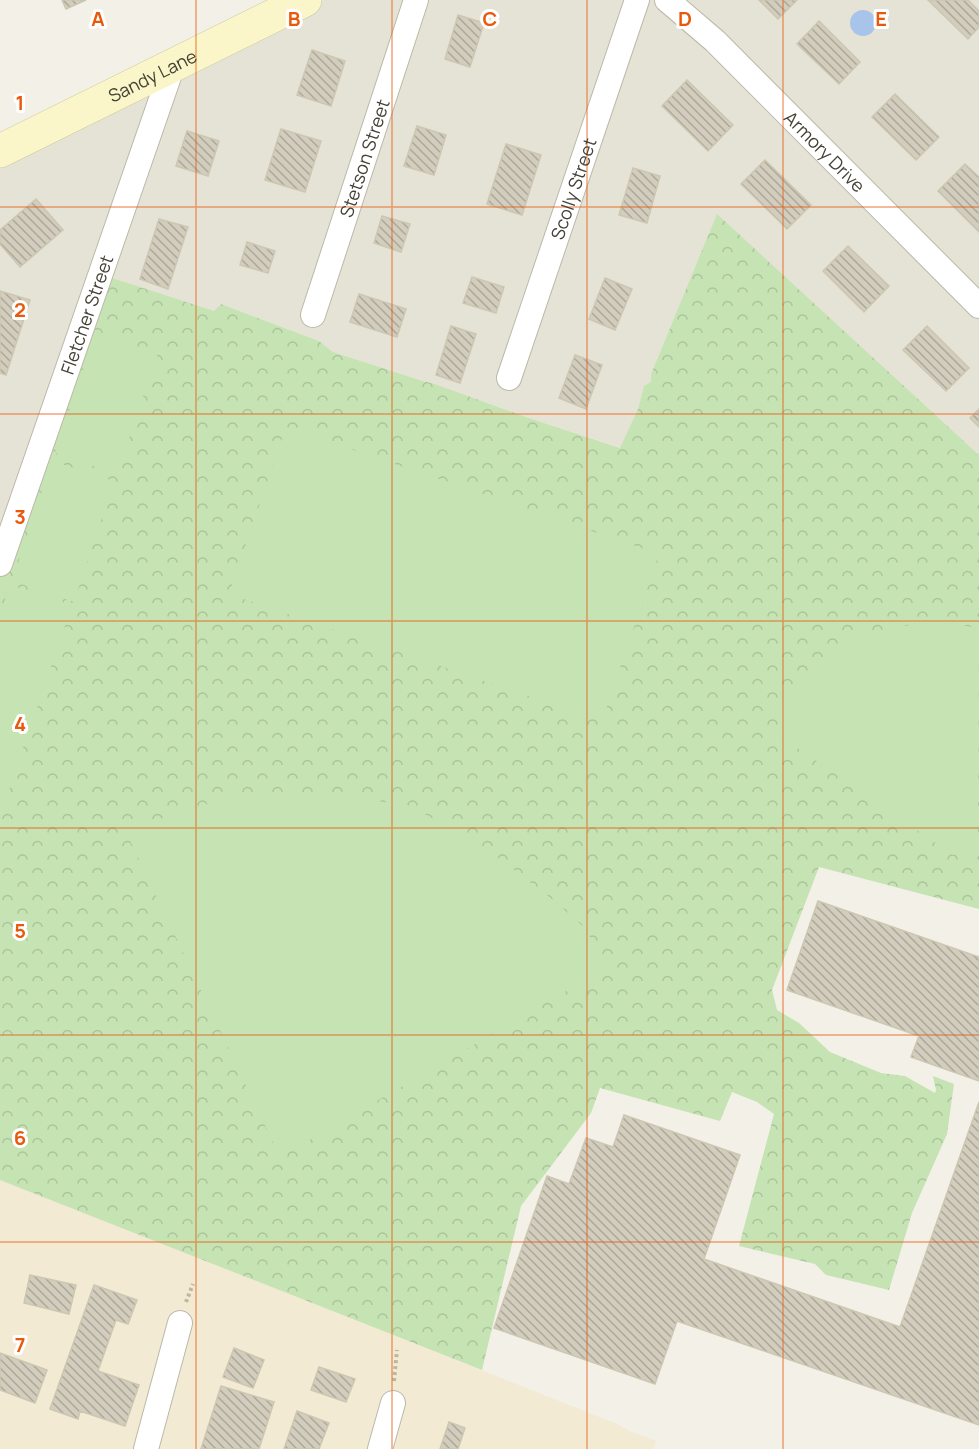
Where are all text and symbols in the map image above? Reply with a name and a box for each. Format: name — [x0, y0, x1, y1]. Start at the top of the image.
text: A — [91, 5, 105, 32]
text: B — [288, 5, 301, 32]
text: C — [483, 5, 497, 32]
text: D — [678, 5, 692, 32]
text: E — [875, 5, 887, 32]
street label: Sandy Lane — [104, 44, 201, 108]
text: 1 — [16, 89, 24, 116]
street label: Stetson Street — [334, 96, 395, 220]
street label: Armory Drive — [779, 106, 871, 197]
street label: Scolly Street — [545, 135, 601, 243]
street label: Fletcher Street — [55, 252, 118, 378]
text: 2 — [14, 296, 26, 323]
text: 3 — [14, 503, 26, 530]
text: 4 — [14, 710, 26, 737]
text: 5 — [14, 917, 26, 944]
text: 6 — [14, 1124, 26, 1151]
text: 7 — [15, 1331, 25, 1358]

